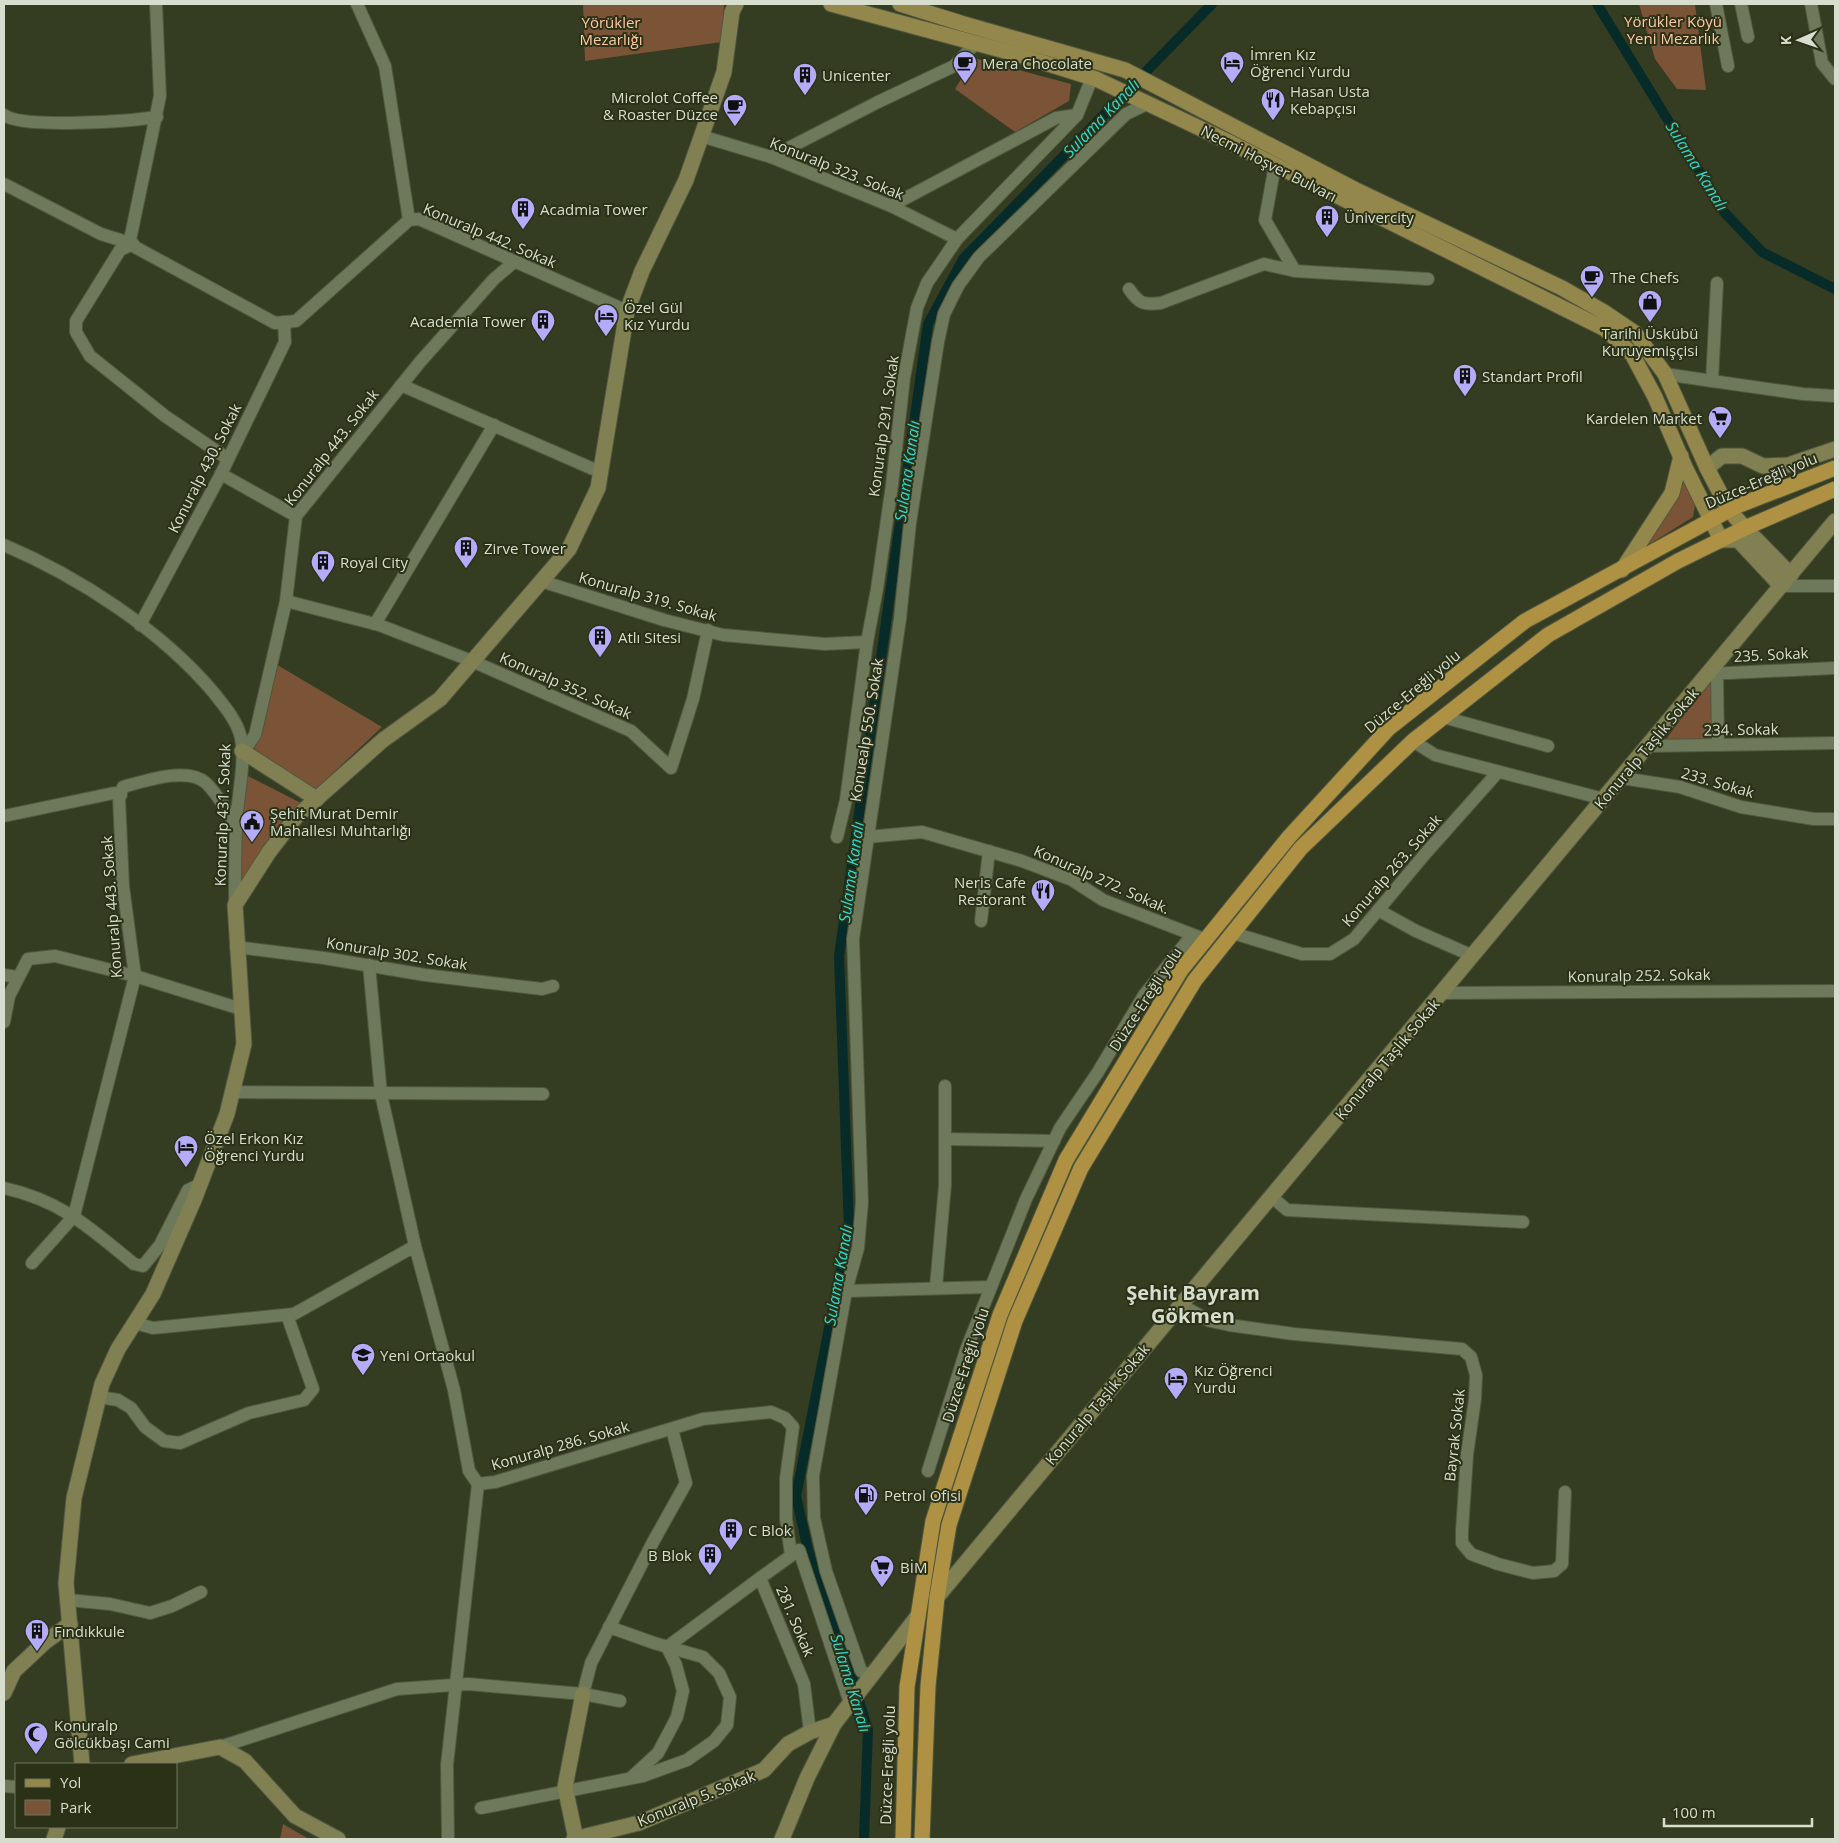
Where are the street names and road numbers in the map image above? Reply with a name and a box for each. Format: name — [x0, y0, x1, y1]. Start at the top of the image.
street label: Necmi Hoşver Bulvarı — [1198, 120, 1340, 206]
street label: Konuralp 323. Sokak — [767, 132, 907, 204]
street label: Konuralp 442. Sokak — [420, 198, 560, 272]
street label: Konuralp 291. Sokak — [863, 354, 903, 498]
street label: Konuralp 443. Sokak — [279, 384, 383, 509]
street label: Konuralp 430. Sokak — [163, 400, 245, 536]
street label: Düzce-Ereğli yolu — [1702, 447, 1820, 513]
street label: Konuralp 319. Sokak — [577, 567, 720, 625]
street label: 235. Sokak — [1733, 642, 1809, 666]
street label: Düzce-Ereğli yolu — [1360, 645, 1464, 737]
street label: Konuralp 352. Sokak — [497, 647, 635, 723]
street label: Konuealp 550. Sokak — [845, 657, 887, 803]
street label: Konuralp Taşlık Sokak — [1589, 683, 1703, 813]
street label: 234. Sokak — [1703, 718, 1779, 740]
street label: Konuralp 431. Sokak — [210, 743, 234, 887]
street label: 233. Sokak — [1679, 762, 1757, 802]
street label: Konuralp 263. Sokak — [1337, 809, 1445, 930]
street label: Konuralp 443. Sokak — [96, 835, 126, 979]
street label: Konuralp 272. Sokak. — [1031, 840, 1173, 918]
street label: Konuralp 302. Sokak — [325, 932, 469, 974]
street label: Düzce-Ereğli yolu — [1104, 943, 1186, 1055]
street label: Konuralp 252. Sokak — [1567, 964, 1711, 986]
street label: Konuralp Taşlık Sokak — [1330, 994, 1444, 1124]
street label: Düzce-Ereğli yolu — [937, 1305, 993, 1425]
street label: Konuralp Taşlık Sokak — [1040, 1339, 1154, 1469]
street label: Bayrak Sokak — [1439, 1388, 1469, 1482]
street label: Konuralp 286. Sokak — [489, 1416, 632, 1474]
street label: 281. Sokak — [772, 1583, 820, 1659]
street label: Düzce-Ereğli yolu — [875, 1705, 899, 1825]
street label: Konuralp 5. Sokak — [634, 1765, 758, 1831]

